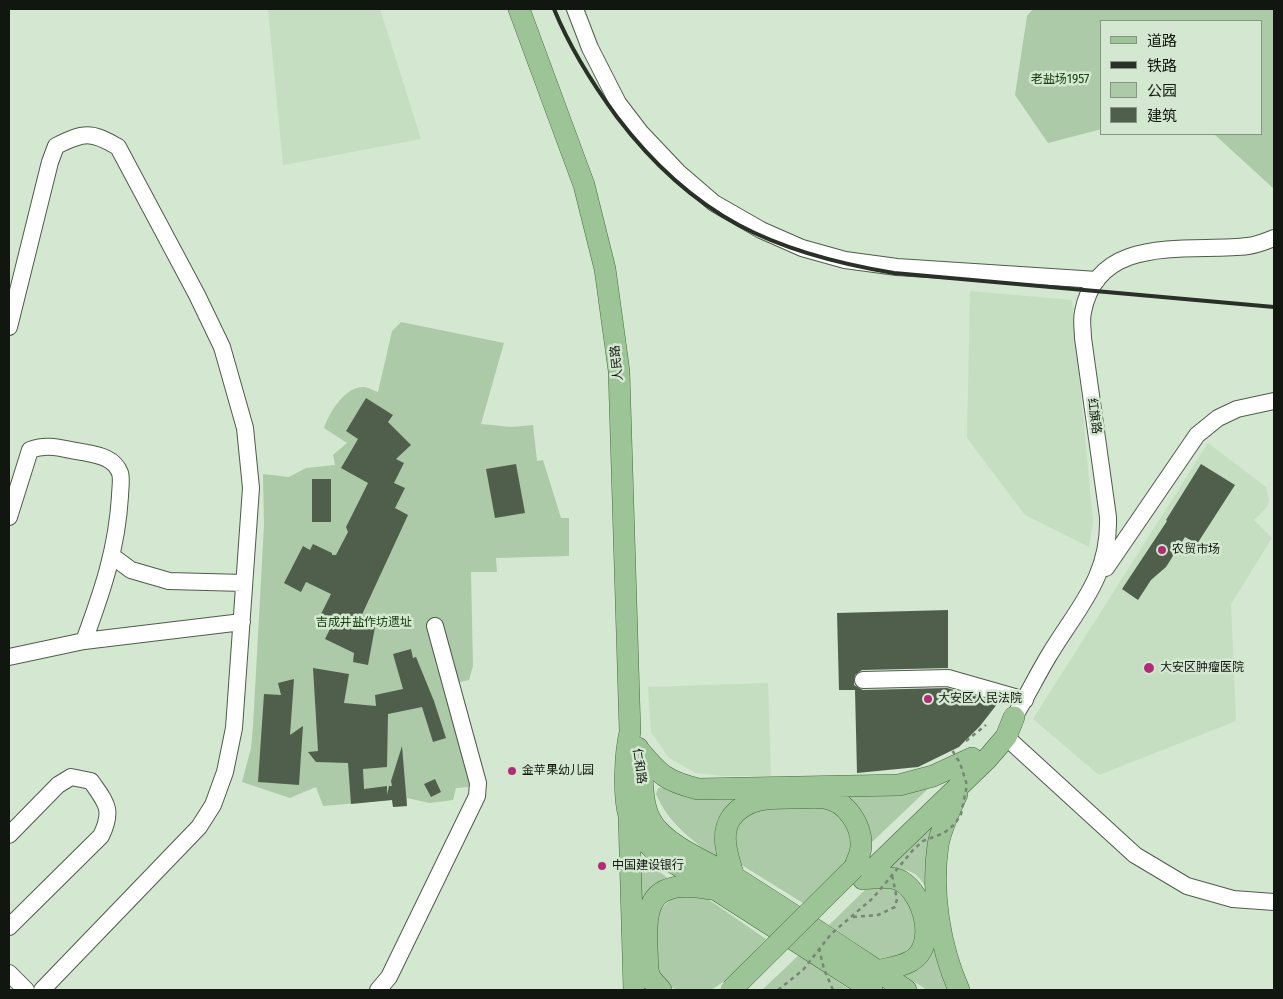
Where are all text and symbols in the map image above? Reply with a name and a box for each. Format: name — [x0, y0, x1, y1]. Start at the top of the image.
legend — [1100, 20, 1263, 135]
text: 道路 — [1147, 32, 1177, 50]
text: 铁路 — [1147, 57, 1177, 75]
park label: 老盐场1957 — [1031, 73, 1089, 87]
text: 公园 — [1147, 82, 1177, 100]
text: 建筑 — [1147, 107, 1177, 125]
street label: 人民路 — [608, 344, 626, 382]
street label: 红旗路 — [1084, 397, 1104, 435]
place label: 农贸市场 — [1172, 543, 1220, 557]
marker: 农贸市场 — [1156, 544, 1168, 556]
park label: 吉成井盐作坊遗址 — [316, 616, 412, 630]
marker: 大安区肿瘤医院 — [1142, 661, 1156, 675]
place label: 大安区肿瘤医院 — [1160, 661, 1244, 675]
place label: 大安区人民法院 — [938, 692, 1022, 706]
marker: 大安区人民法院 — [922, 693, 934, 705]
street label: 仁和路 — [629, 747, 649, 785]
place label: 金苹果幼儿园 — [522, 764, 594, 778]
marker: 金苹果幼儿园 — [506, 765, 518, 777]
place label: 中国建设银行 — [612, 859, 684, 873]
marker: 中国建设银行 — [596, 860, 608, 872]

